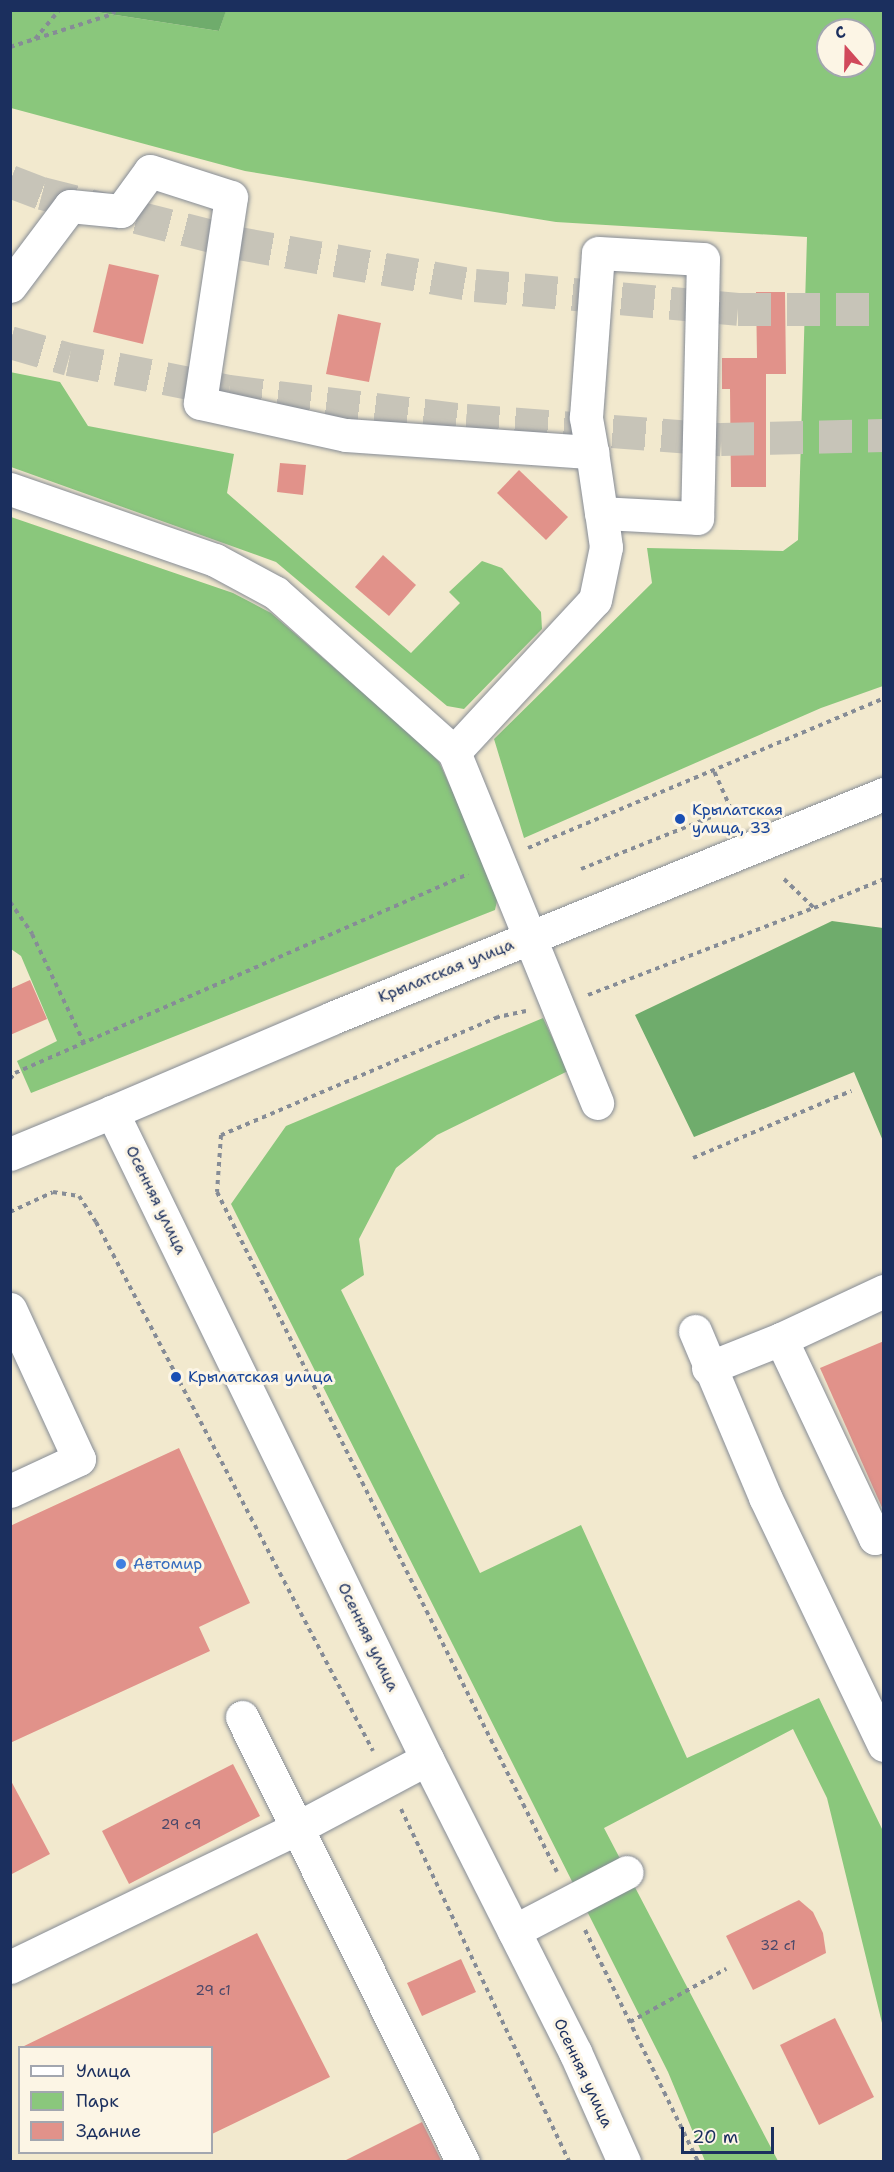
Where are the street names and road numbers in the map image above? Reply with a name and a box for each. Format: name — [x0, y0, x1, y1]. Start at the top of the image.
street label: Крылатская улица — [375, 935, 517, 1007]
street label: Осенняя улица — [121, 1143, 191, 1257]
street label: Осенняя улица — [333, 1580, 403, 1694]
street label: Осенняя улица — [549, 2015, 617, 2131]

